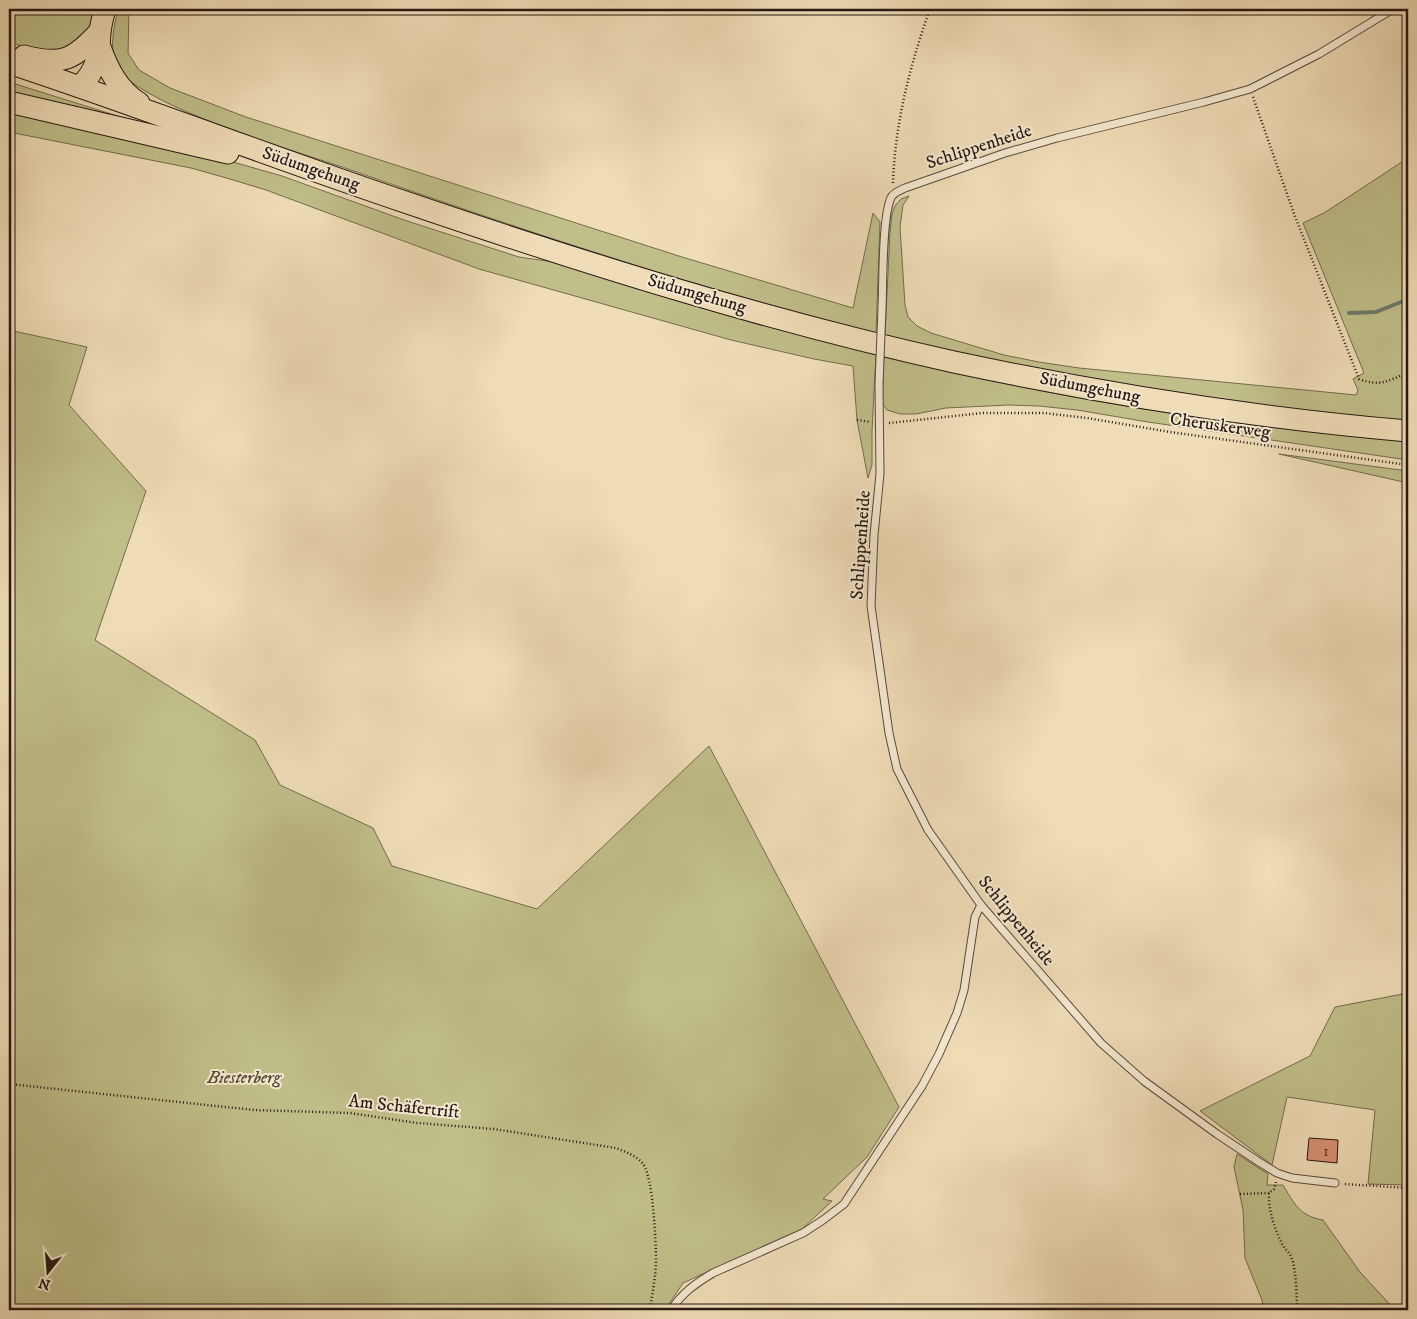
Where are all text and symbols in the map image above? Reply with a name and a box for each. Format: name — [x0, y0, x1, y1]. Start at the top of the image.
street label: Schlippenheide — [924, 120, 1034, 174]
street label: Südumgehung — [259, 142, 363, 196]
street label: Südumgehung — [645, 269, 749, 319]
street label: Südumgehung — [1038, 367, 1142, 409]
street label: Cheruskerweg — [1168, 408, 1272, 444]
street label: Schlippenheide — [846, 490, 876, 600]
street label: Schlippenheide — [973, 872, 1059, 970]
park label: Biesterberg — [206, 1067, 282, 1089]
street label: Am Schäfertrift — [347, 1090, 461, 1124]
house number: 1 — [1323, 1142, 1329, 1161]
north arrow — [22, 1246, 72, 1296]
text: N — [36, 1273, 53, 1294]

